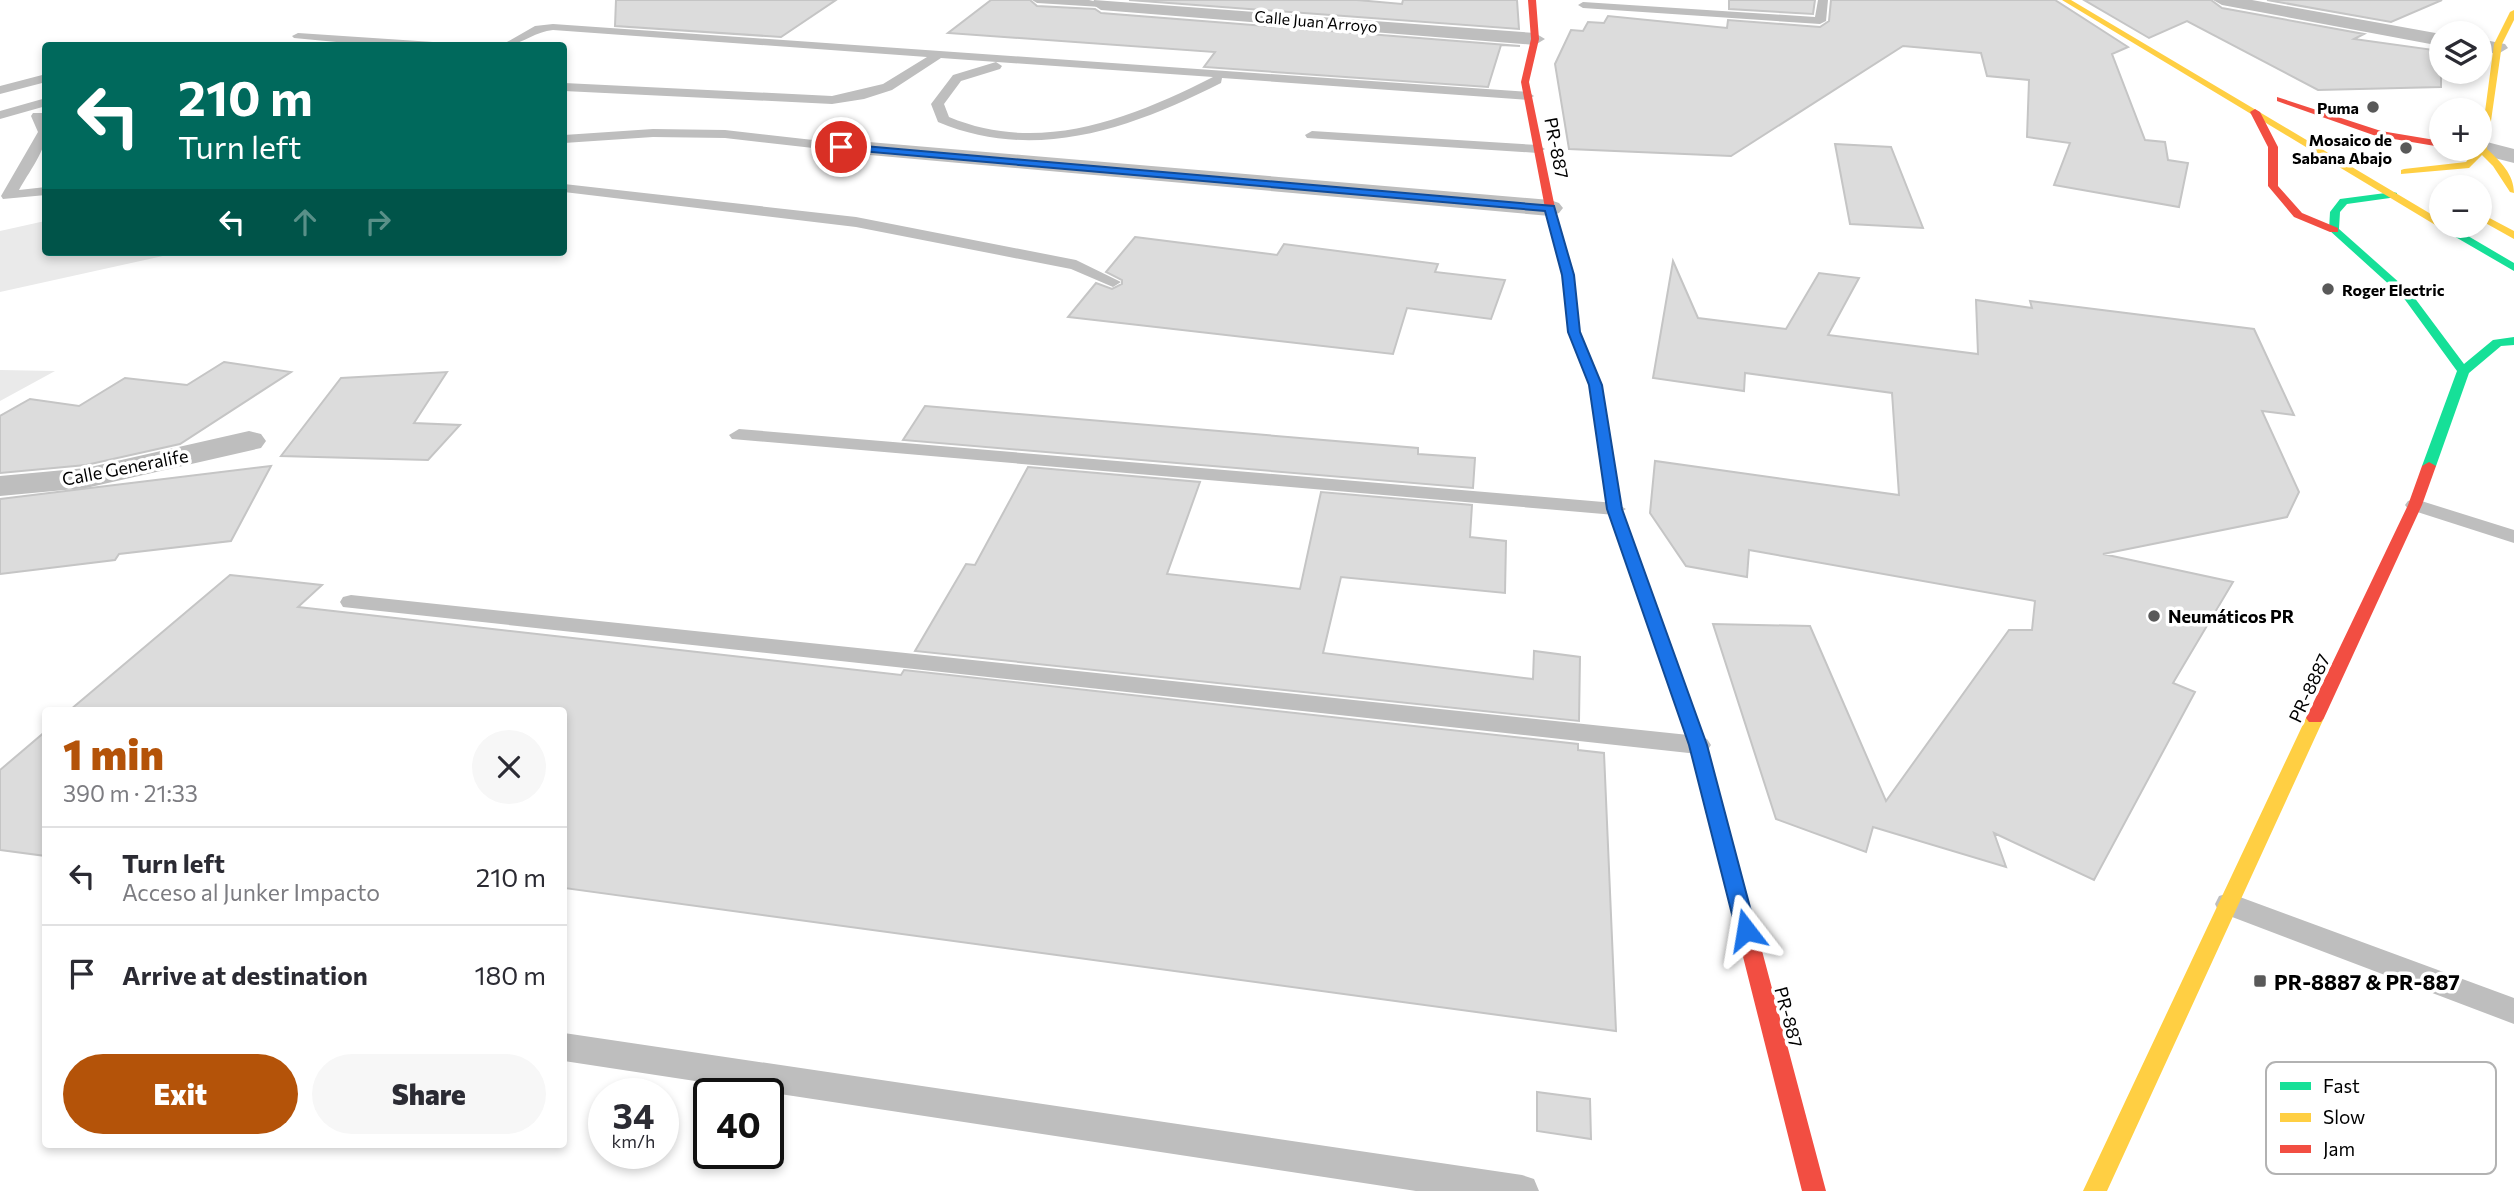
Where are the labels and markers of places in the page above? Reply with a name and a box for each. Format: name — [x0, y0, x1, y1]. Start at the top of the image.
place label: Puma — [2317, 98, 2359, 117]
marker: Puma — [2365, 99, 2381, 115]
pin — [811, 117, 871, 177]
place label: Mosaico de Sabana Abajo — [2292, 130, 2392, 167]
marker: Mosaico de Sabana Abajo — [2398, 140, 2414, 156]
place label: Roger Electric — [2342, 280, 2445, 299]
marker: Roger Electric — [2320, 281, 2336, 297]
place label: Neumáticos PR — [2168, 605, 2295, 627]
marker: Neumáticos PR — [2146, 608, 2162, 624]
place label: PR-8887 & PR-887 — [2274, 969, 2460, 994]
marker: PR-8887 & PR-887 — [2252, 973, 2268, 989]

